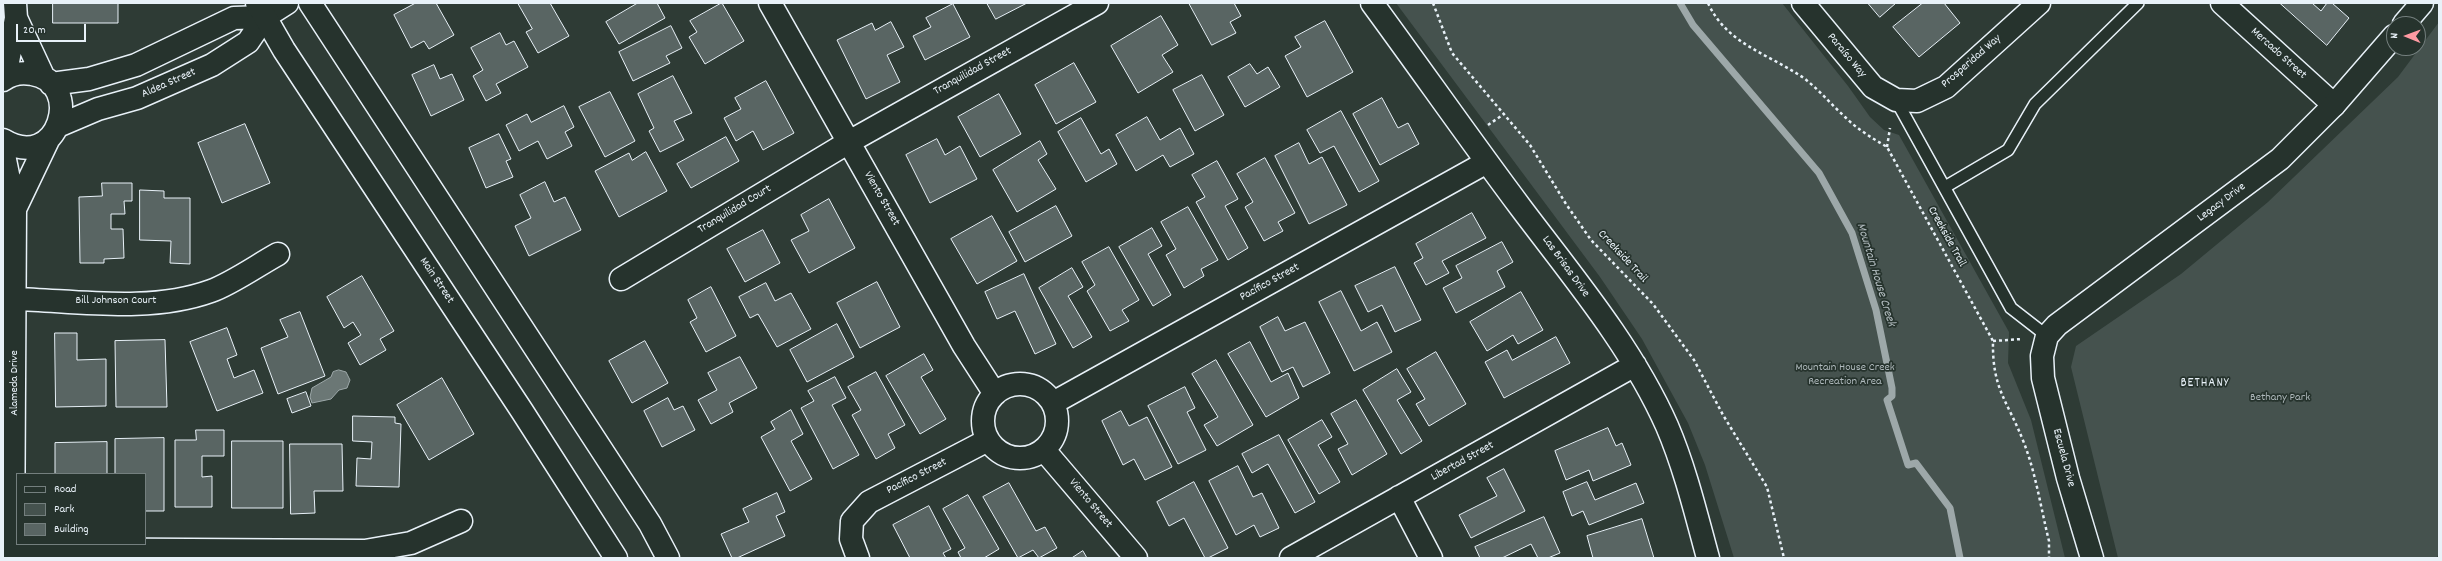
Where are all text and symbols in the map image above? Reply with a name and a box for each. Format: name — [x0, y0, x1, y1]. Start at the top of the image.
scale bar — [18, 16, 88, 42]
north arrow — [2386, 16, 2426, 56]
text: 20 m — [23, 22, 46, 39]
street label: Mercado Street — [2247, 25, 2309, 83]
street label: Paraíso Way — [1823, 31, 1869, 81]
street label: Prosperidad Way — [1939, 32, 2005, 92]
text: N — [2387, 33, 2403, 39]
street label: Tranquilidad Street — [931, 45, 1015, 99]
street label: Aldea Street — [140, 66, 198, 102]
street label: Viento Street — [860, 169, 902, 229]
street label: Legacy Drive — [2195, 180, 2249, 226]
street label: Tranquilidad Court — [696, 182, 774, 238]
street label: Creekside Trail — [1924, 204, 1968, 270]
water label: Mountain House Creek — [1852, 221, 1898, 329]
street label: Creekside Trail — [1594, 228, 1650, 286]
street label: Las Brisas Drive — [1538, 234, 1592, 300]
street label: Main Street — [415, 255, 457, 307]
street label: Pacífico Street — [1238, 261, 1302, 305]
street label: Bill Johnson Court — [75, 294, 157, 308]
street label: Alameda Drive — [8, 350, 22, 416]
park label: Mountain House Creek Recreation Area — [1795, 361, 1895, 389]
district label: BETHANY — [2180, 376, 2230, 392]
park label: Bethany Park — [2250, 391, 2310, 405]
street label: Escuela Drive — [2048, 427, 2078, 489]
street label: Libertad Street — [1429, 439, 1497, 485]
street label: Pacífico Street — [884, 456, 950, 498]
legend — [16, 473, 146, 545]
street label: Viento Street — [1065, 476, 1115, 532]
text: Road — [54, 481, 76, 498]
text: Park — [54, 501, 74, 518]
text: Building — [54, 521, 89, 538]

